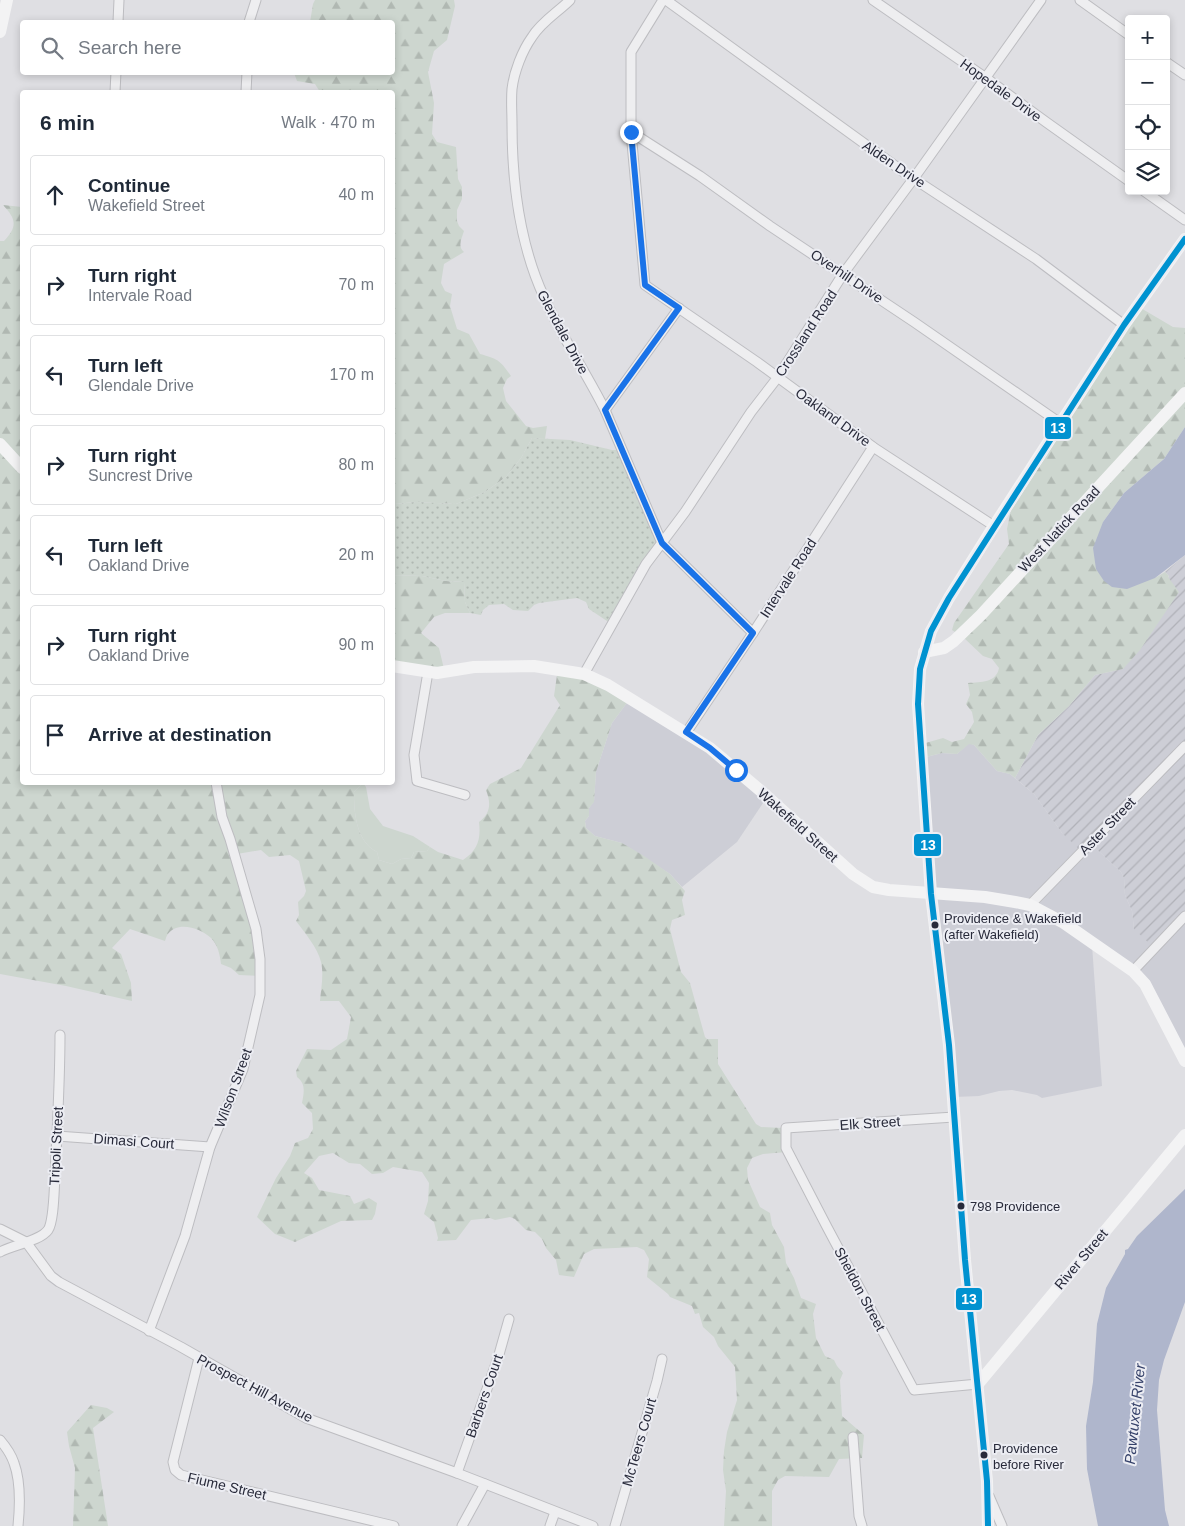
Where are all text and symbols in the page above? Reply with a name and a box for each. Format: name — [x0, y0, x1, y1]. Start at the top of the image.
map controls — [1125, 15, 1170, 195]
button: + — [1125, 15, 1170, 60]
search box — [20, 20, 395, 75]
icon: search — [38, 34, 66, 62]
text: Search here — [78, 37, 182, 58]
street label: Hopedale Drive — [957, 55, 1045, 125]
button: − — [1125, 60, 1170, 105]
button: locate — [1125, 105, 1170, 150]
text: 6 min — [40, 111, 95, 134]
text: Walk · 470 m — [281, 114, 375, 131]
route end — [620, 121, 643, 144]
street label: Alden Drive — [860, 137, 929, 191]
button: layers — [1125, 150, 1170, 195]
text: Continue — [88, 175, 170, 196]
icon: ahead — [41, 181, 69, 209]
text: 40 m — [338, 186, 374, 203]
text: Wakefield Street — [88, 197, 205, 214]
street label: Overhill Drive — [808, 246, 886, 306]
text: Turn right — [88, 265, 176, 286]
icon: right — [41, 271, 69, 299]
text: 70 m — [338, 276, 374, 293]
text: Intervale Road — [88, 287, 192, 304]
street label: Glendale Drive — [534, 287, 592, 377]
street label: Crossland Road — [772, 287, 840, 379]
text: Turn left — [88, 355, 163, 376]
icon: left — [41, 361, 69, 389]
text: 170 m — [330, 366, 374, 383]
text: Glendale Drive — [88, 377, 194, 394]
street label: Oakland Drive — [792, 384, 874, 450]
line badge: 13 — [1044, 416, 1072, 440]
text: 13 — [1050, 420, 1066, 436]
text: Turn right — [88, 445, 176, 466]
icon: right — [41, 451, 69, 479]
text: 80 m — [338, 456, 374, 473]
text: Suncrest Drive — [88, 467, 193, 484]
street label: West Natick Road — [1015, 483, 1103, 575]
text: Turn left — [88, 535, 163, 556]
street label: Intervale Road — [756, 535, 820, 621]
icon: left — [41, 541, 69, 569]
text: 20 m — [338, 546, 374, 563]
text: Oakland Drive — [88, 557, 189, 574]
text: Turn right — [88, 625, 176, 646]
icon: right — [41, 631, 69, 659]
text: 90 m — [338, 636, 374, 653]
text: Oakland Drive — [88, 647, 189, 664]
icon: arrive — [41, 721, 69, 749]
text: Arrive at destination — [88, 724, 272, 745]
route start — [725, 759, 748, 782]
street label: Wakefield Street — [755, 785, 841, 865]
street label: Aster Street — [1076, 794, 1139, 858]
line badge: 13 — [913, 833, 942, 857]
text: 13 — [920, 837, 936, 853]
place label: Providence & Wakefield (after Wakefield) — [944, 911, 1082, 942]
marker: Providence & Wakefield (after Wakefield) — [930, 920, 940, 930]
street label: Wilson Street — [211, 1046, 255, 1130]
street label: Tripoli Street — [46, 1106, 66, 1186]
street label: Elk Street — [839, 1113, 901, 1133]
street label: Dimasi Court — [93, 1130, 175, 1152]
place label: 798 Providence — [970, 1199, 1060, 1214]
marker: 798 Providence — [956, 1201, 966, 1211]
street label: River Street — [1051, 1225, 1111, 1292]
street label: Sheldon Street — [831, 1244, 889, 1334]
line badge: 13 — [955, 1287, 983, 1311]
text: 13 — [961, 1291, 977, 1307]
street label: Prospect Hill Avenue — [194, 1351, 316, 1425]
street label: Barbers Court — [462, 1352, 506, 1440]
water label: Pawtuxet River — [1121, 1362, 1148, 1465]
street label: McTeers Court — [619, 1396, 659, 1488]
place label: Providence before River — [993, 1441, 1064, 1472]
marker: Providence before River — [979, 1450, 989, 1460]
street label: Fiume Street — [186, 1469, 268, 1503]

